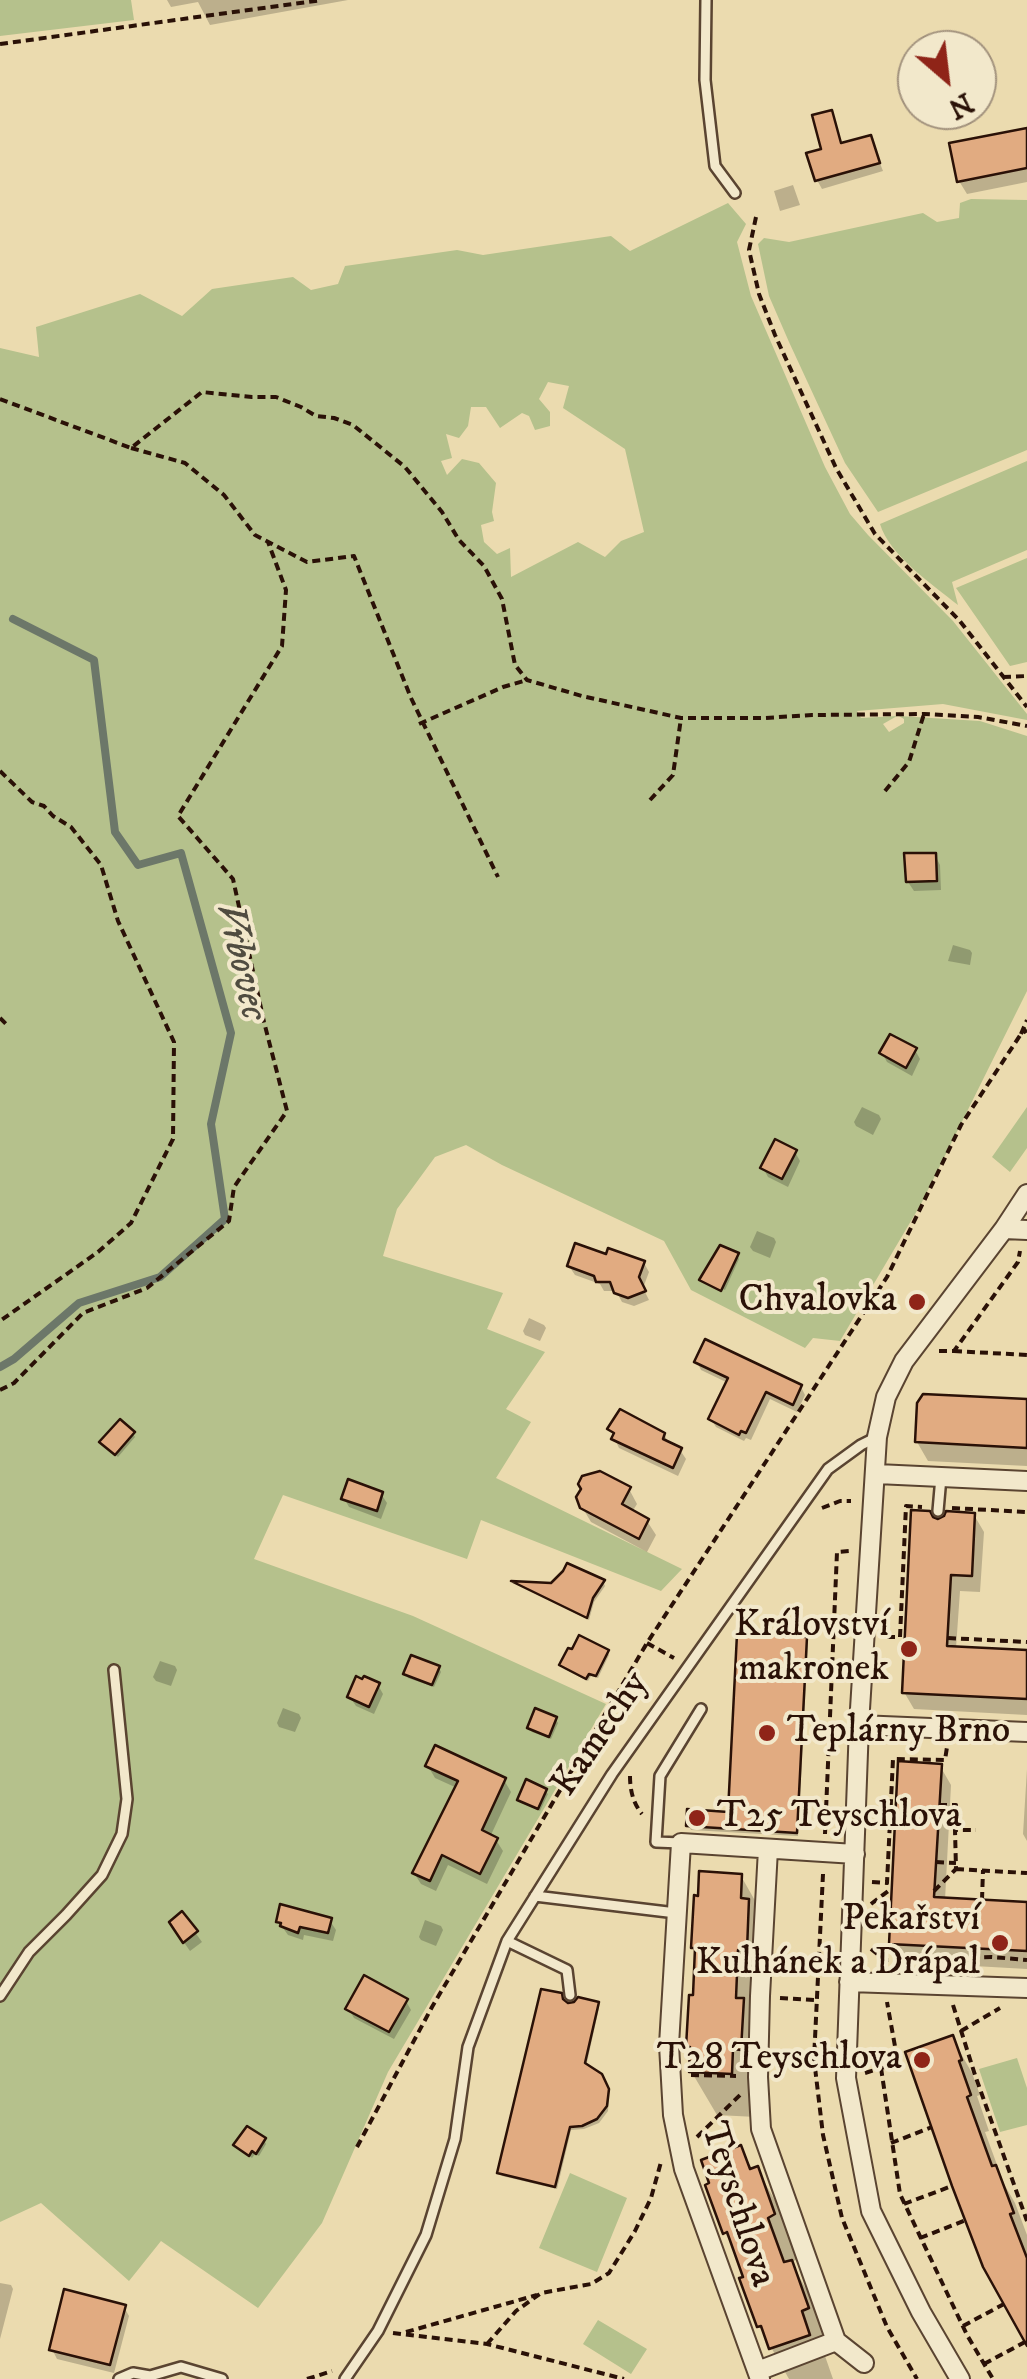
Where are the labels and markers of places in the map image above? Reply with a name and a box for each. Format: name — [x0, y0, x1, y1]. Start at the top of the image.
place label: Chvalovka — [738, 1279, 897, 1325]
marker: Chvalovka — [906, 1291, 928, 1313]
place label: Království makronek — [734, 1604, 889, 1694]
marker: Království makronek — [898, 1638, 920, 1660]
place label: Teplárny Brno — [787, 1710, 1010, 1756]
marker: Teplárny Brno — [756, 1722, 778, 1744]
place label: T25 Teyschlova — [717, 1795, 962, 1841]
marker: T25 Teyschlova — [686, 1807, 708, 1829]
place label: Pekařství Kulhánek a Drápal — [696, 1898, 980, 1988]
marker: Pekařství Kulhánek a Drápal — [989, 1932, 1011, 1954]
place label: T28 Teyschlova — [657, 2037, 902, 2083]
marker: T28 Teyschlova — [911, 2049, 933, 2071]

